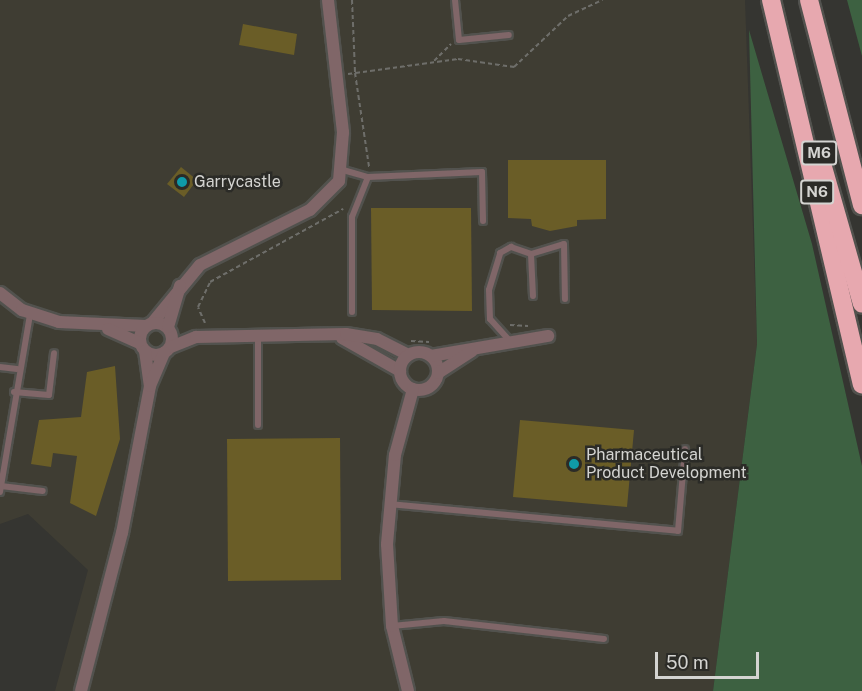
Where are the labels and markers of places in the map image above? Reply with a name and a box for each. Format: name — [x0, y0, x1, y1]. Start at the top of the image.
place label: Garrycastle — [194, 172, 281, 192]
marker: Garrycastle — [175, 175, 189, 189]
place label: Pharmaceutical Product Development — [586, 445, 747, 483]
marker: Pharmaceutical Product Development — [567, 457, 581, 471]

